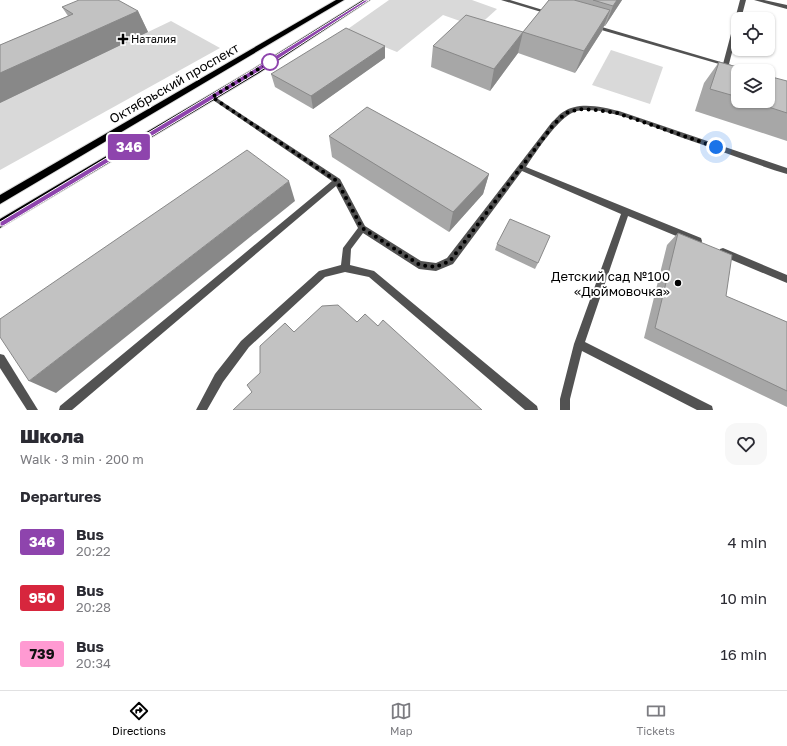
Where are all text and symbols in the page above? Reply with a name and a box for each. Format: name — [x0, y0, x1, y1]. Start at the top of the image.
map controls — [731, 12, 775, 108]
button: locate — [731, 12, 775, 56]
place label: Наталия — [131, 32, 176, 45]
marker: Наталия — [118, 34, 128, 44]
street label: Октябрьский проспект — [106, 39, 242, 127]
unlabelled marker — [261, 53, 279, 71]
button: layers — [731, 64, 775, 108]
line badge: 346 — [106, 134, 152, 160]
your location — [706, 137, 726, 157]
text: 346 — [116, 138, 142, 155]
place label: Детский сад №100 «Дюймовочка» — [551, 268, 670, 299]
marker: Детский сад №100 «Дюймовочка» — [673, 278, 683, 288]
button: heart — [725, 423, 767, 465]
text: Школа — [20, 424, 84, 447]
text: Walk · 3 min · 200 m — [20, 451, 144, 467]
text: Departures — [20, 487, 101, 505]
text: Bus — [76, 525, 104, 543]
text: 346 — [29, 533, 55, 550]
text: 4 min — [728, 533, 767, 551]
text: 20:22 — [76, 543, 111, 559]
text: Bus — [76, 581, 104, 599]
text: 950 — [29, 589, 55, 606]
text: 10 min — [720, 589, 767, 607]
text: 20:28 — [76, 599, 111, 615]
text: Bus — [76, 637, 104, 655]
text: 739 — [29, 645, 55, 662]
text: 16 min — [720, 645, 767, 663]
text: 20:34 — [76, 655, 111, 671]
tab: Directions — [112, 700, 166, 737]
tab: Map — [390, 700, 412, 737]
tab: Tickets — [637, 700, 675, 737]

